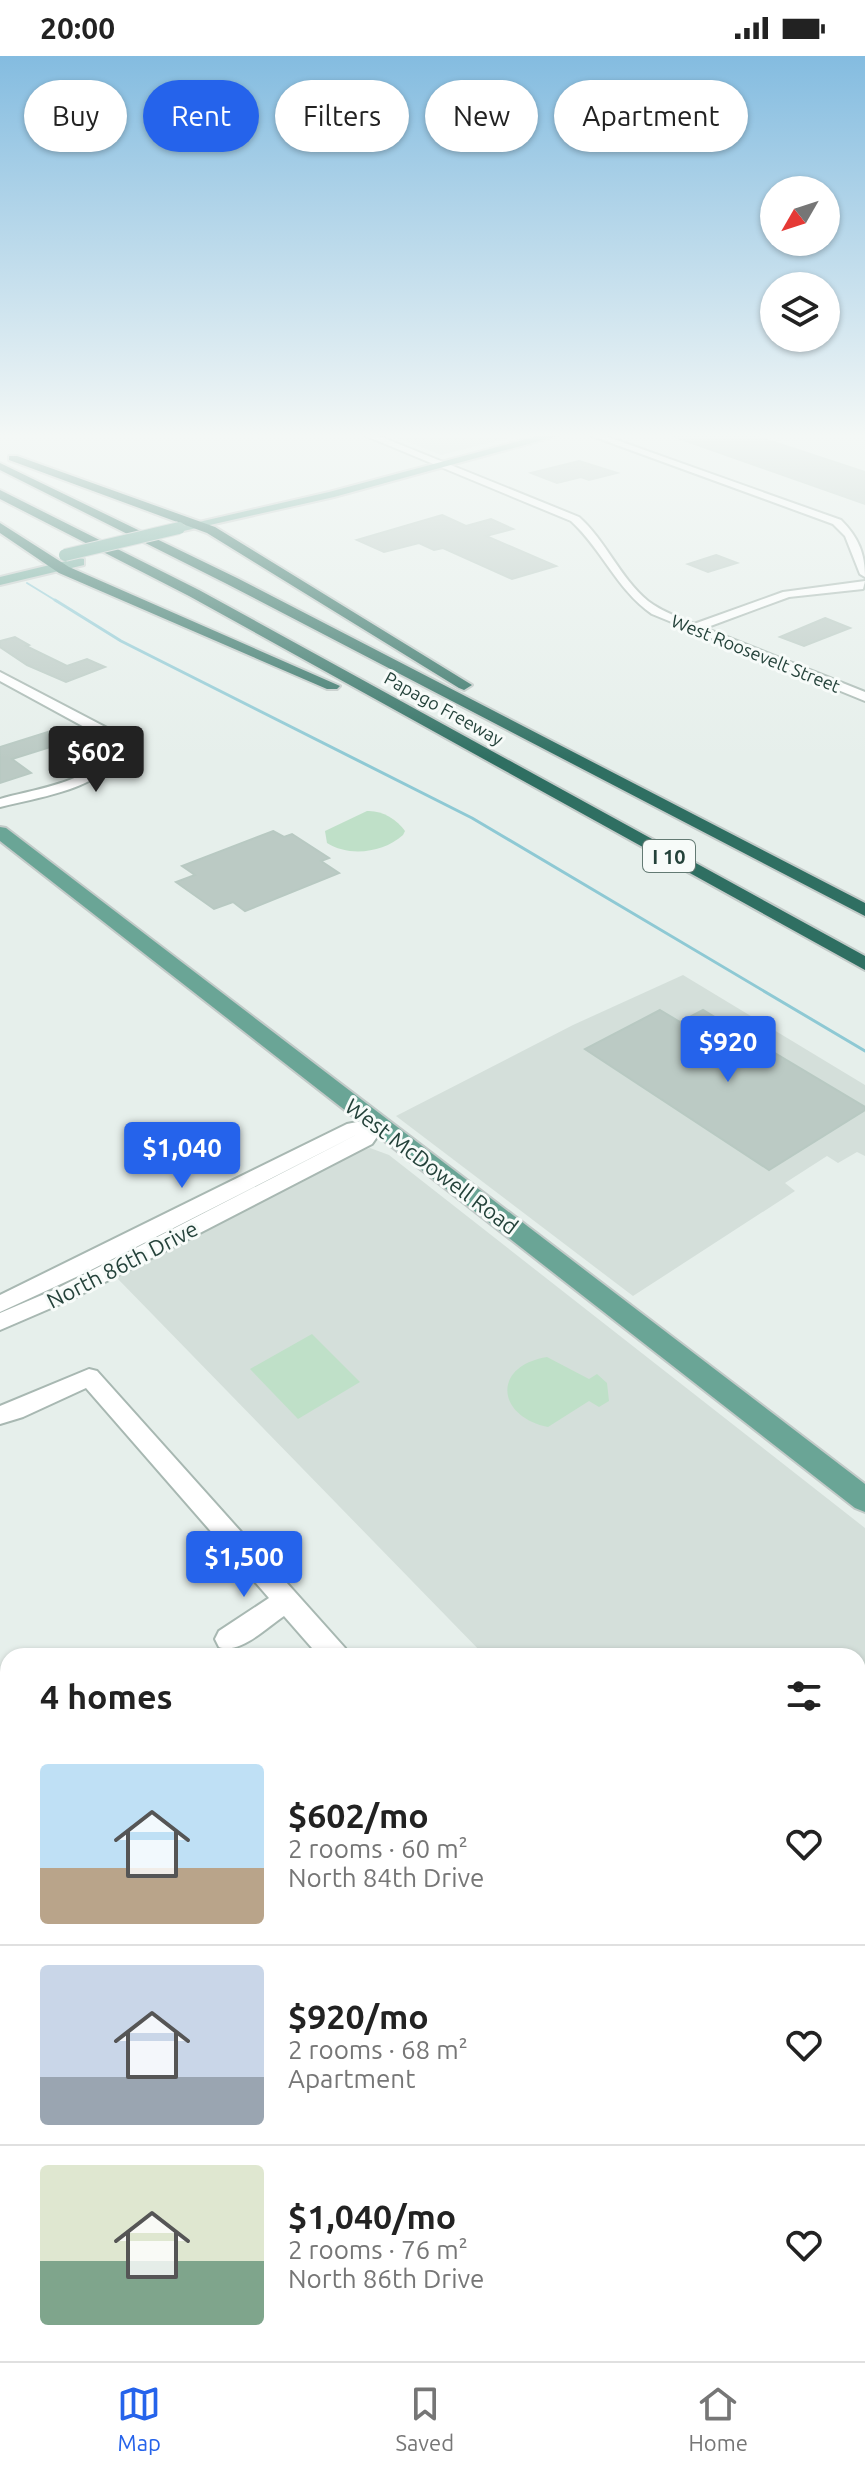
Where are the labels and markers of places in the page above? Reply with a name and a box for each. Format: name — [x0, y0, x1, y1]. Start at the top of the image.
pin: $602 — [49, 726, 143, 794]
pin: $920 — [681, 1016, 775, 1084]
pin: $1,040 — [117, 1122, 247, 1190]
pin: $1,500 — [179, 1531, 309, 1599]

